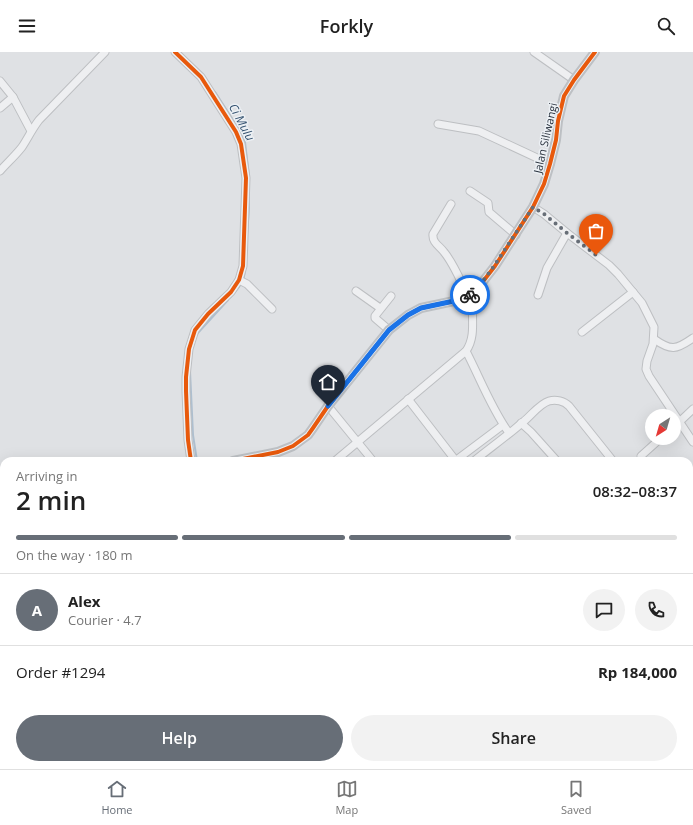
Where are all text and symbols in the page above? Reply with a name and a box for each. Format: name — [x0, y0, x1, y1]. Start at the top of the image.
text: Forkly — [320, 14, 373, 38]
icon: menu — [16, 15, 38, 37]
icon: search — [655, 15, 677, 37]
water label: Ci Mulu — [225, 100, 259, 144]
street label: Jalan Siliwangi — [529, 101, 560, 176]
pin — [579, 214, 613, 255]
icon: bag — [585, 220, 607, 242]
courier — [450, 275, 490, 315]
icon: bike — [459, 284, 481, 306]
pin — [311, 365, 345, 406]
icon: home — [317, 371, 339, 393]
north arrow — [645, 409, 681, 445]
map controls — [645, 409, 681, 445]
text: Arriving in — [16, 467, 78, 485]
text: 08:32–08:37 — [593, 481, 677, 501]
text: 2 min — [16, 482, 86, 518]
text: On the way · 180 m — [16, 546, 132, 564]
button: chat — [583, 589, 625, 631]
button: phone — [635, 589, 677, 631]
text: Alex — [68, 591, 100, 611]
text: A — [32, 600, 42, 620]
text: Courier · 4.7 — [68, 611, 142, 629]
text: Order #1294 — [16, 662, 105, 682]
text: Rp 184,000 — [598, 662, 677, 682]
button: Help — [16, 715, 343, 761]
button: Share — [351, 715, 677, 761]
tab: Home — [101, 778, 133, 817]
tab: Map — [335, 778, 358, 817]
tab: Saved — [561, 778, 592, 817]

